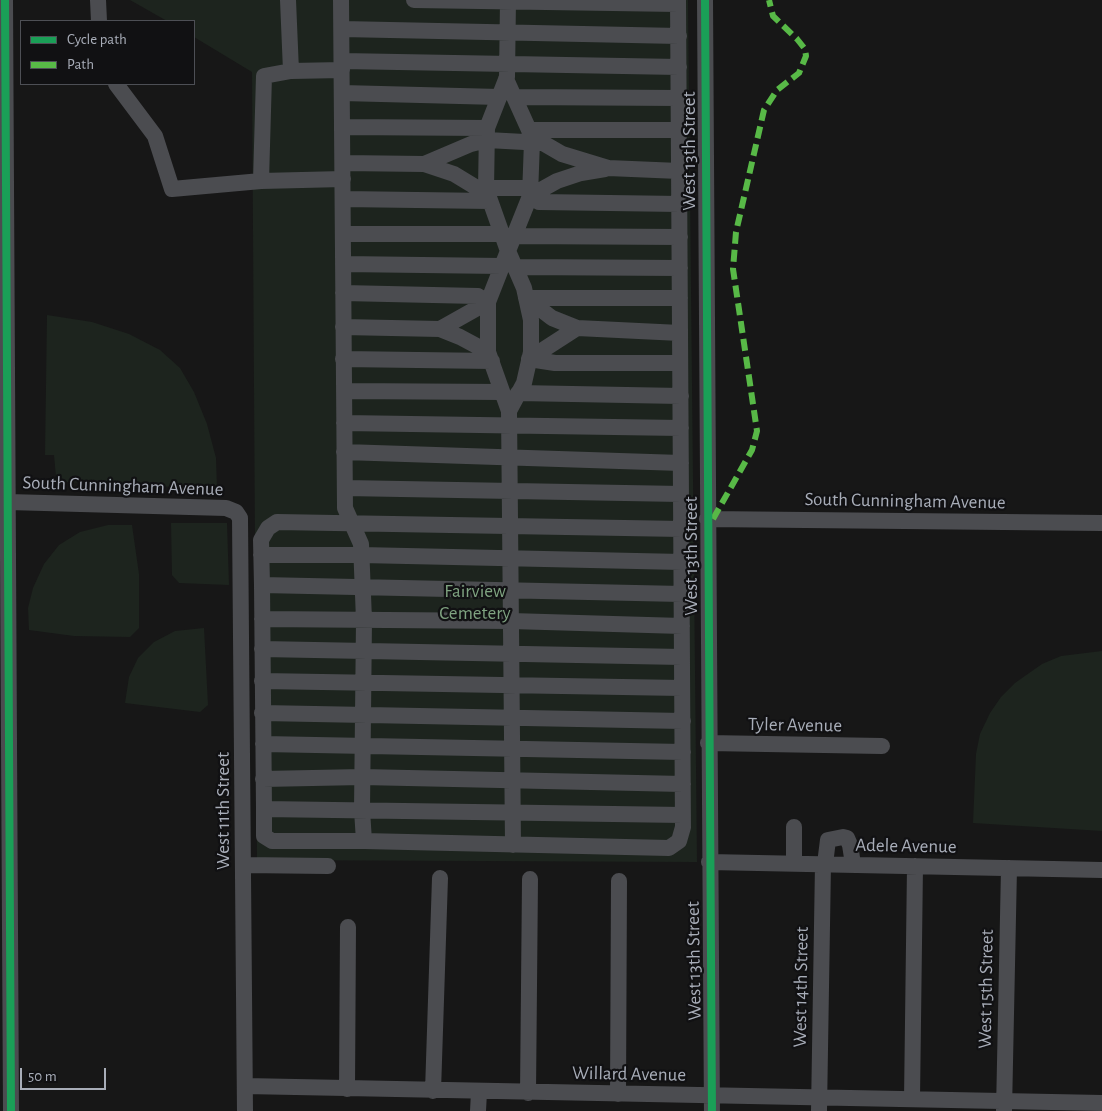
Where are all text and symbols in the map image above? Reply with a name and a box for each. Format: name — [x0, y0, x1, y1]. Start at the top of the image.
legend — [20, 20, 195, 85]
text: Cycle path — [67, 32, 127, 47]
text: Path — [67, 57, 94, 72]
street label: West 13th Street — [678, 91, 700, 211]
street label: South Cunningham Avenue — [22, 471, 224, 501]
street label: South Cunningham Avenue — [804, 488, 1006, 514]
street label: West 13th Street — [680, 496, 702, 616]
park label: Fairview Cemetery — [439, 580, 511, 624]
street label: Tyler Avenue — [748, 713, 842, 737]
street label: West 11th Street — [212, 752, 234, 870]
street label: Adele Avenue — [855, 834, 957, 858]
street label: West 13th Street — [682, 901, 706, 1021]
street label: West 14th Street — [789, 927, 813, 1047]
street label: West 15th Street — [974, 929, 998, 1049]
scale bar — [22, 1058, 109, 1090]
street label: Willard Avenue — [572, 1062, 686, 1086]
text: 50 m — [28, 1069, 57, 1084]

